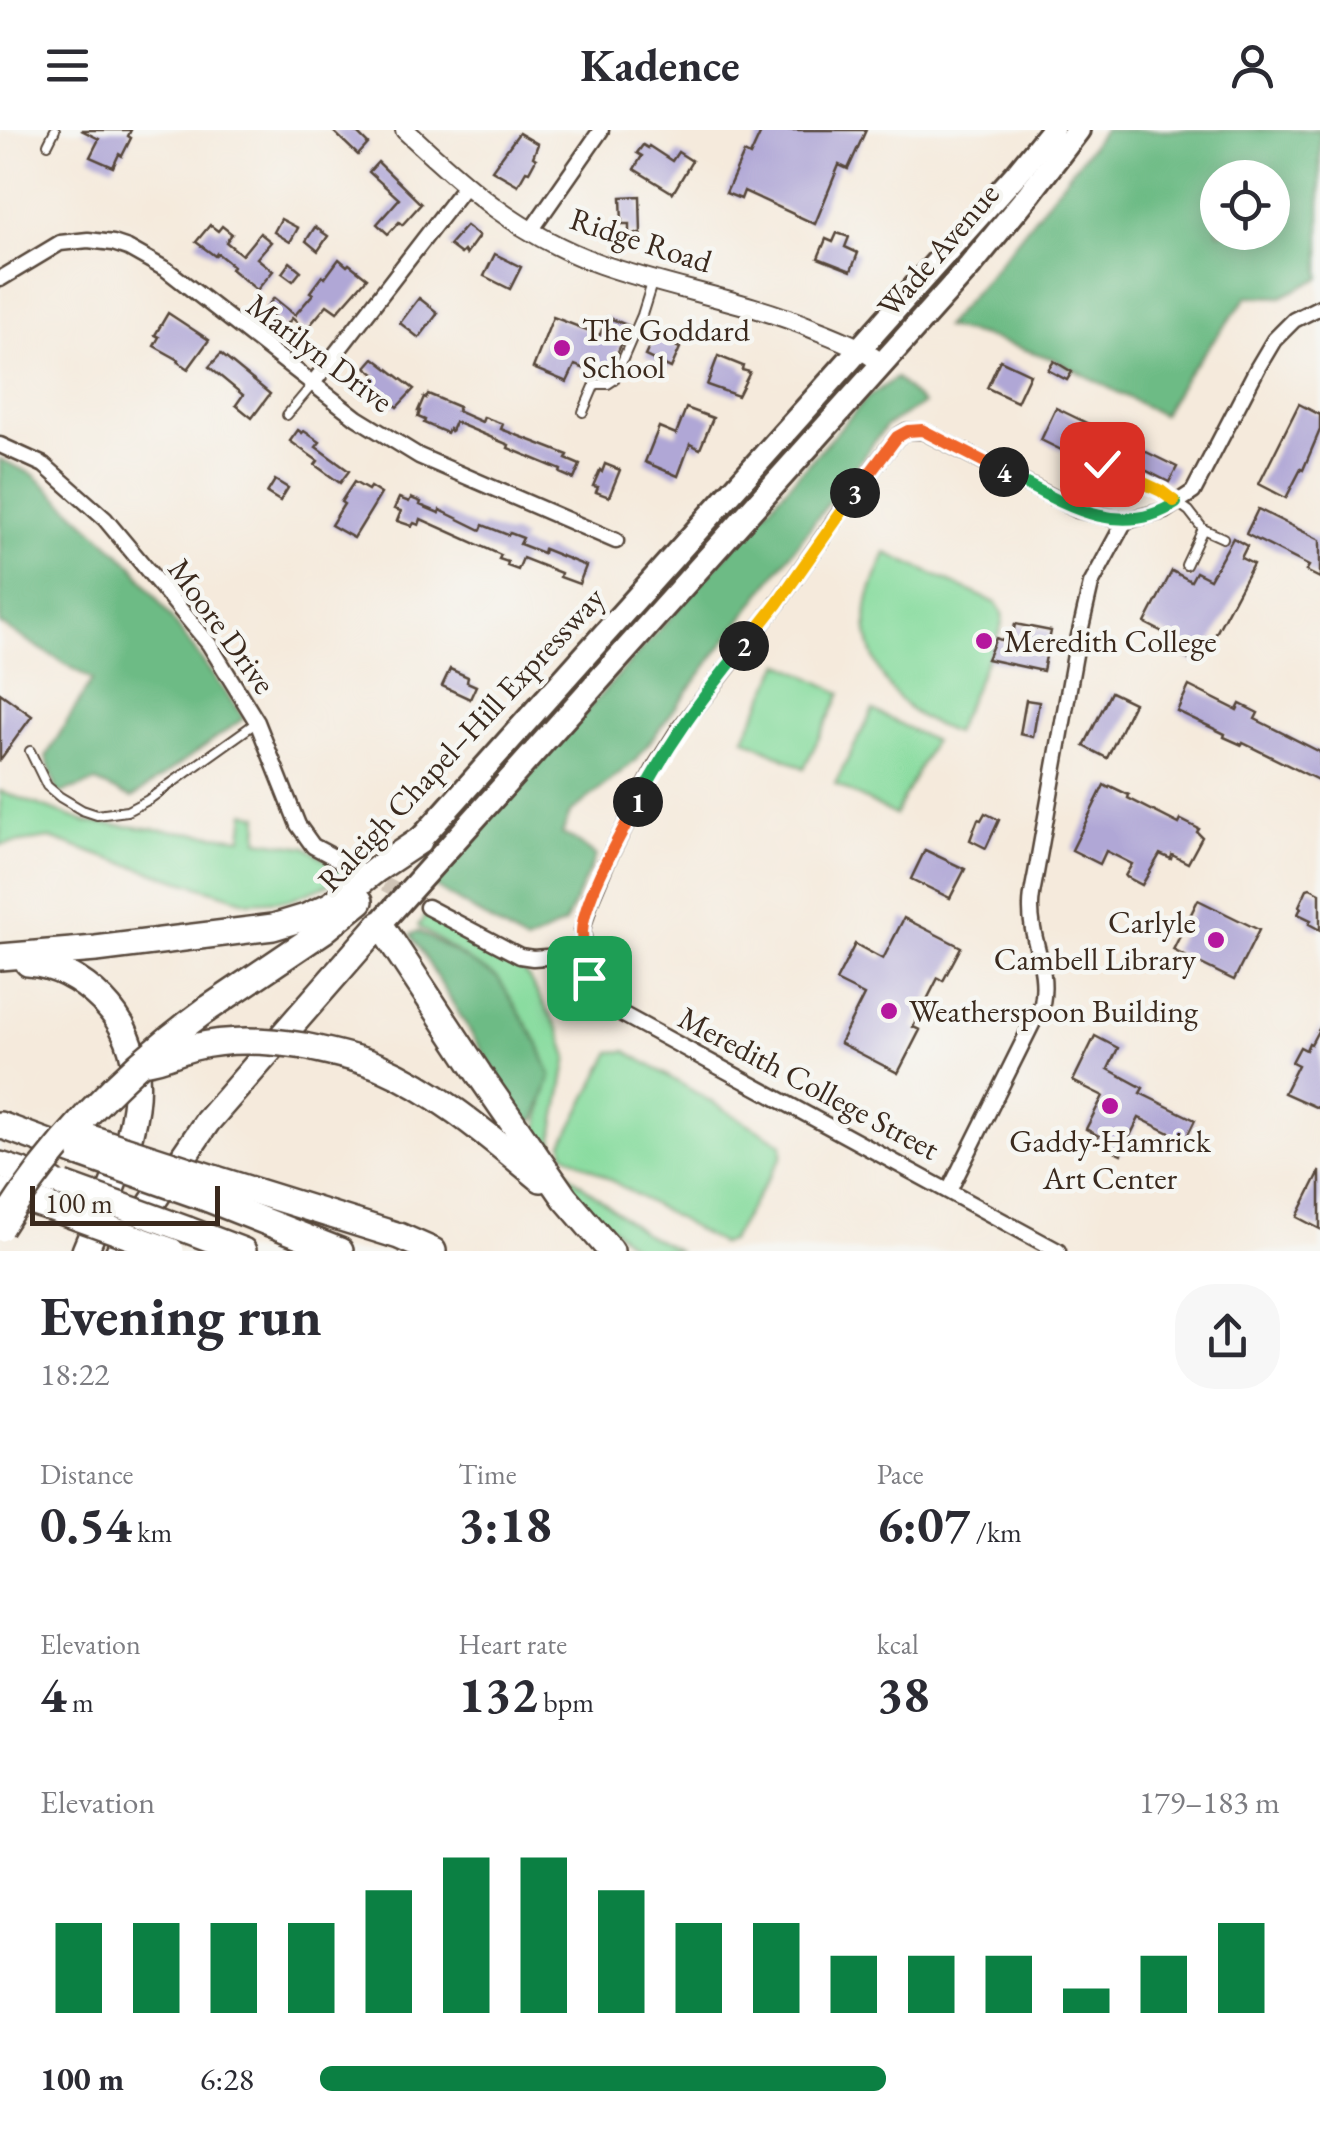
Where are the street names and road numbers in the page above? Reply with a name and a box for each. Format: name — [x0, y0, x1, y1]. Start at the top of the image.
street label: Wade Avenue — [868, 174, 1008, 326]
street label: Ridge Road — [565, 197, 718, 283]
street label: Marilyn Drive — [238, 284, 402, 422]
street label: Moore Drive — [159, 550, 285, 702]
street label: Raleigh Chapel–Hill Expressway — [308, 577, 614, 900]
street label: Meredith College Street — [671, 996, 947, 1170]

